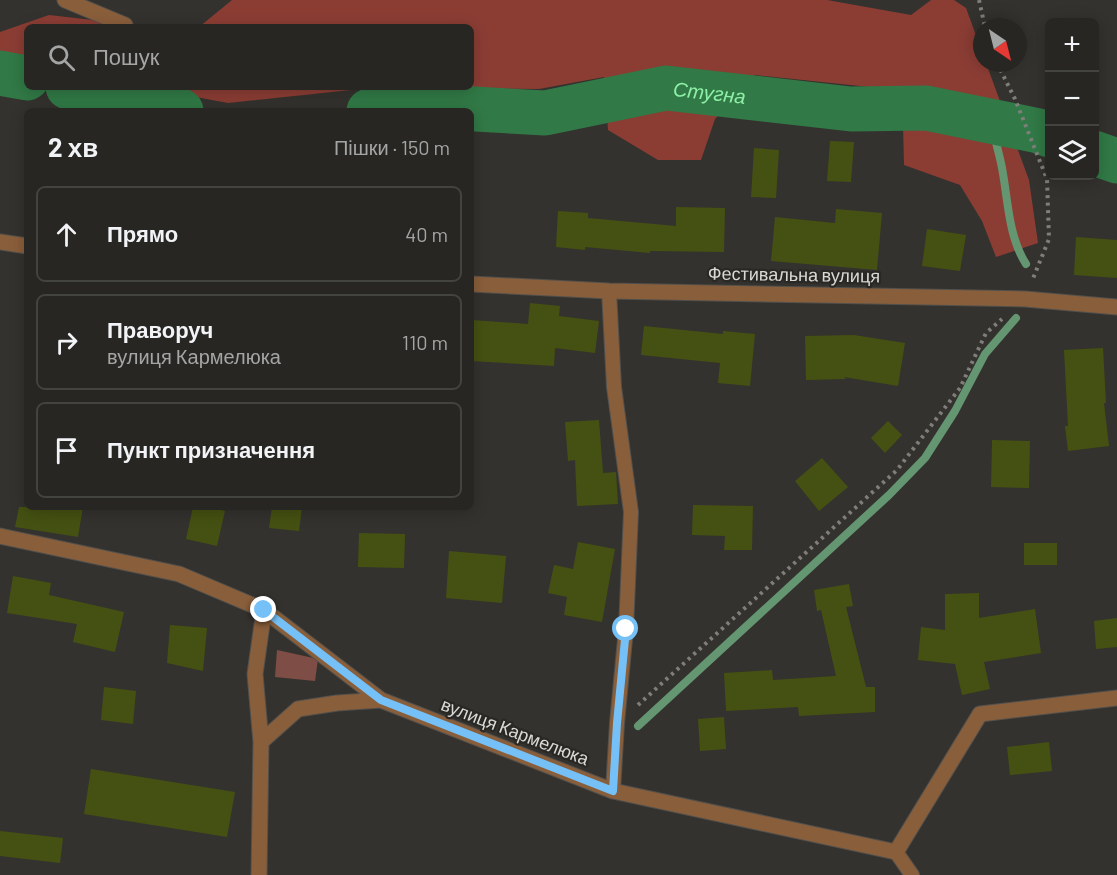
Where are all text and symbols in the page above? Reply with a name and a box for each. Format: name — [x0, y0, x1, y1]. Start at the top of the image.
north arrow — [973, 18, 1027, 72]
map controls — [1045, 18, 1099, 180]
button: + — [1045, 18, 1099, 72]
search box — [24, 24, 474, 90]
icon: search — [45, 41, 78, 74]
text: Пошук — [93, 43, 159, 69]
button: − — [1045, 72, 1099, 126]
water label: Стугна — [672, 76, 747, 108]
button: layers — [1045, 126, 1099, 180]
text: 2 хв — [48, 131, 98, 162]
text: Пішки · 150 m — [334, 135, 450, 159]
icon: ahead — [50, 218, 83, 251]
text: Прямо — [107, 220, 178, 246]
text: 40 m — [405, 222, 448, 246]
street label: Фестивальна вулиця — [708, 261, 880, 287]
text: Праворуч — [107, 316, 213, 342]
icon: right — [50, 326, 83, 359]
text: 110 m — [402, 330, 448, 354]
text: вулиця Кармелюка — [107, 344, 281, 368]
icon: arrive — [50, 434, 83, 467]
text: Пункт призначення — [107, 436, 315, 462]
route end — [250, 596, 276, 622]
route start — [612, 615, 638, 641]
street label: вулиця Кармелюка — [438, 693, 593, 770]

